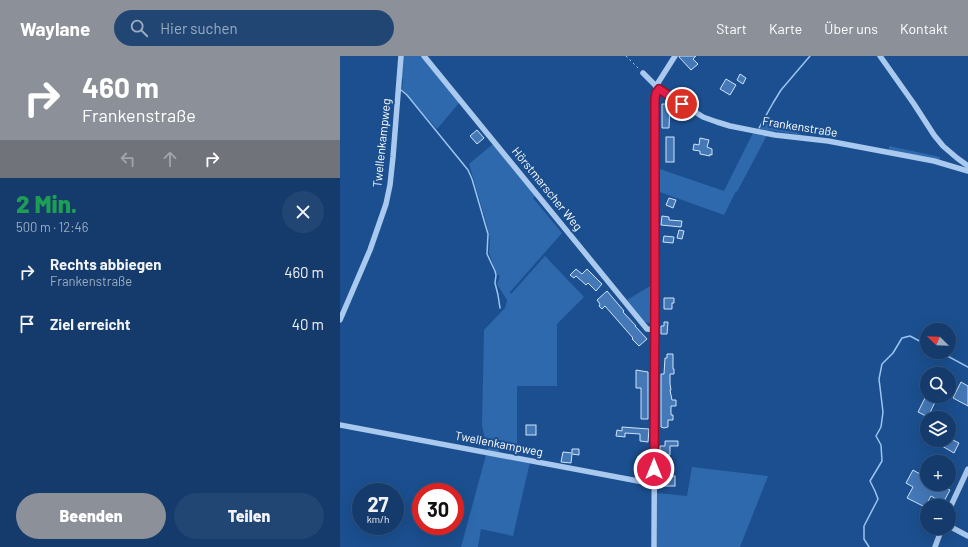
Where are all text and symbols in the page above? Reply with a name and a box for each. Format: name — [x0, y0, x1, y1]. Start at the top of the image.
search box — [114, 10, 394, 46]
text: Waylane — [20, 17, 90, 40]
icon: search — [128, 17, 150, 39]
text: Hier suchen — [160, 19, 237, 37]
text: Start — [716, 20, 747, 37]
text: Karte — [769, 20, 802, 37]
text: Über uns — [824, 20, 878, 37]
text: Kontakt — [900, 20, 948, 37]
text: 460 m — [82, 70, 159, 104]
icon: right — [16, 72, 68, 124]
pin — [665, 87, 699, 121]
icon: arrive — [671, 93, 693, 115]
street label: Twellenkampweg — [369, 98, 393, 188]
text: Frankenstraße — [82, 104, 196, 126]
street label: Frankenstraße — [762, 113, 839, 139]
street label: Hörstmarscher Weg — [510, 144, 586, 233]
icon: left — [117, 148, 139, 170]
icon: ahead — [159, 148, 181, 170]
icon: right — [201, 148, 223, 170]
text: 2 Min. — [16, 189, 77, 218]
button: close — [282, 191, 324, 233]
text: 500 m · 12:46 — [16, 219, 88, 235]
text: Rechts abbiegen — [50, 255, 161, 273]
icon: right — [16, 261, 38, 283]
text: 460 m — [284, 263, 324, 281]
text: Frankenstraße — [50, 273, 132, 289]
icon: arrive — [16, 313, 38, 335]
text: Ziel erreicht — [50, 315, 131, 333]
text: 40 m — [292, 315, 324, 333]
north arrow — [920, 323, 956, 359]
map controls — [920, 323, 956, 535]
button: search — [920, 367, 956, 403]
button: layers — [920, 411, 956, 447]
street label: Twellenkampweg — [454, 428, 544, 458]
position arrow — [633, 448, 675, 490]
button: + — [920, 455, 956, 491]
speed limit sign: 30 — [412, 483, 464, 535]
text: 27 — [367, 492, 389, 516]
button: Beenden — [16, 493, 166, 539]
button: Teilen — [174, 493, 324, 539]
button: − — [920, 499, 956, 535]
text: km/h — [367, 513, 389, 525]

